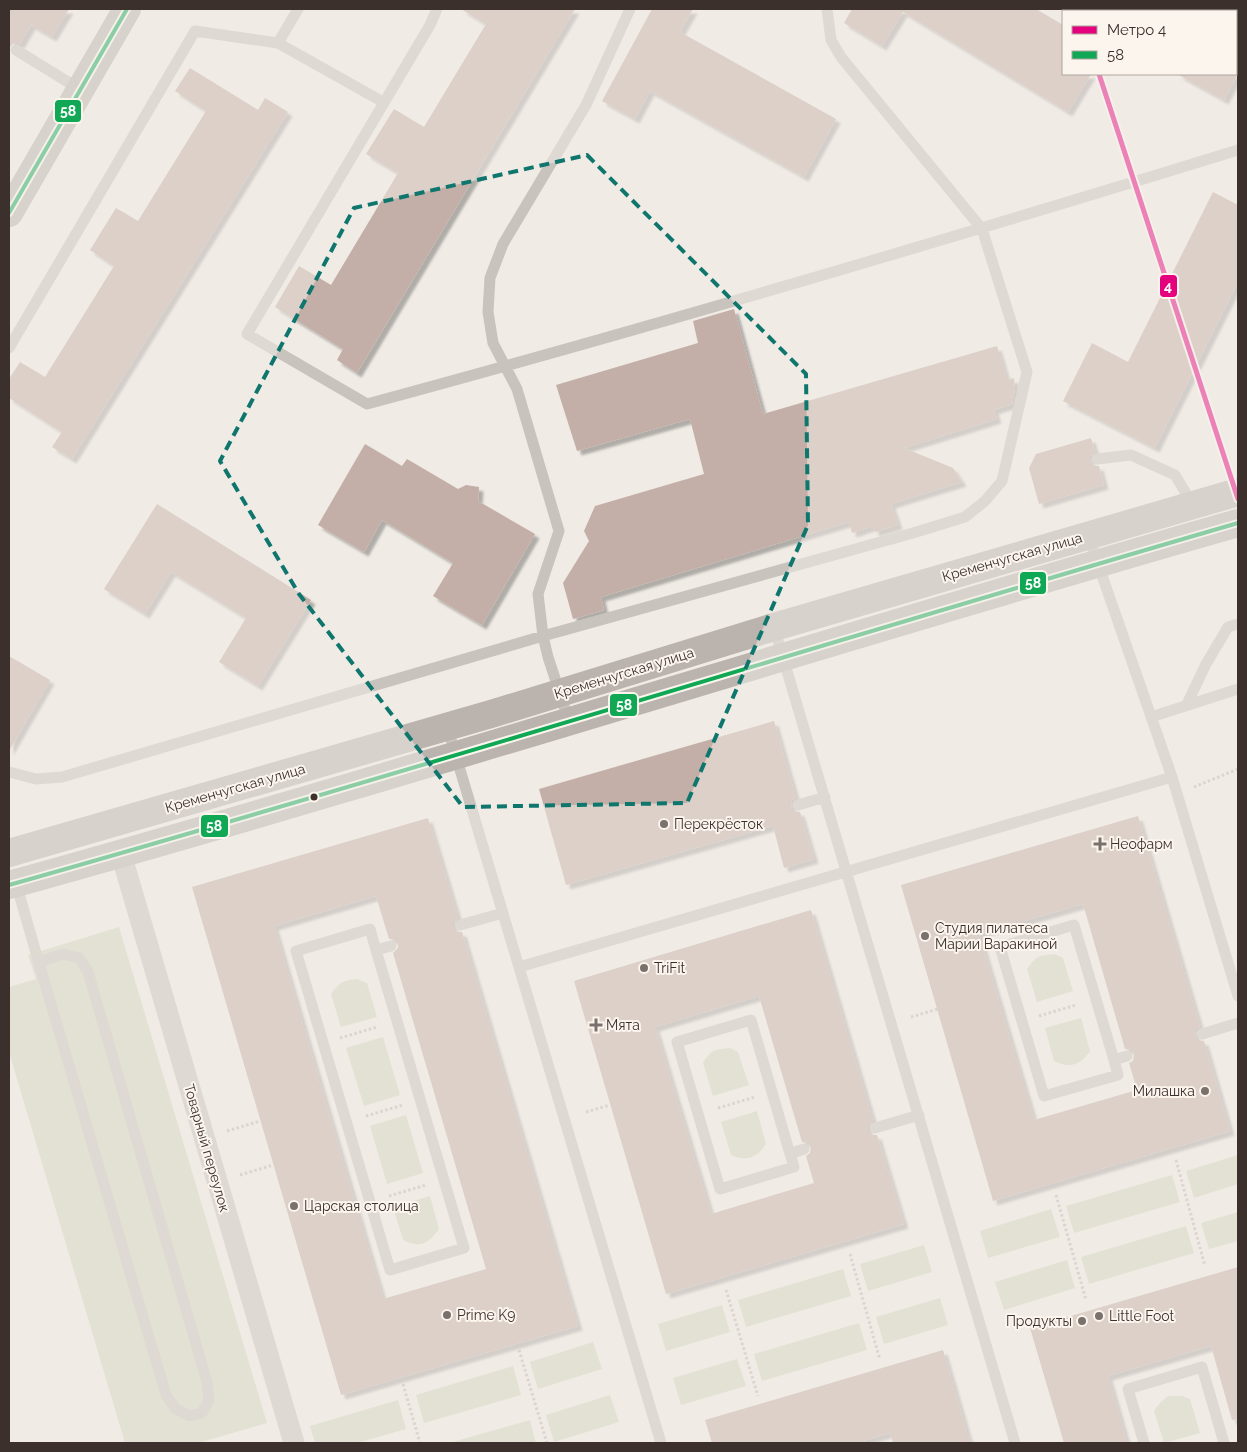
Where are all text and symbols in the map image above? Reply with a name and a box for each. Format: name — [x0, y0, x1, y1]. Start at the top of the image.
legend — [1062, 10, 1237, 75]
text: Метро 4 — [1107, 21, 1166, 39]
text: 58 — [1107, 46, 1124, 64]
line badge: 58 — [54, 99, 82, 123]
text: 58 — [60, 103, 76, 119]
line badge: 4 — [1159, 274, 1178, 298]
text: 4 — [1164, 278, 1172, 294]
street label: Кременчугская улица — [940, 529, 1084, 585]
line badge: 58 — [1019, 571, 1047, 595]
text: 58 — [1025, 575, 1041, 591]
street label: Кременчугская улица — [552, 644, 696, 702]
line badge: 58 — [609, 693, 638, 717]
text: 58 — [616, 697, 632, 713]
street label: Кременчугская улица — [163, 760, 307, 816]
unlabelled marker — [309, 792, 319, 802]
line badge: 58 — [200, 814, 229, 838]
place label: Перекрёсток — [674, 816, 763, 832]
text: 58 — [206, 818, 222, 834]
marker: Перекрёсток — [658, 818, 670, 830]
place label: Неофарм — [1110, 836, 1173, 852]
marker: Неофарм — [1094, 838, 1106, 850]
place label: Студия пилатеса Марии Варакиной — [935, 920, 1057, 952]
marker: Студия пилатеса Марии Варакиной — [919, 930, 931, 942]
place label: TriFit — [654, 960, 686, 976]
marker: TriFit — [638, 962, 650, 974]
place label: Мята — [606, 1017, 640, 1033]
marker: Мята — [590, 1019, 602, 1031]
street label: Товарный переулок — [181, 1082, 233, 1214]
place label: Милашка — [1133, 1083, 1195, 1099]
marker: Милашка — [1199, 1085, 1211, 1097]
place label: Царская столица — [304, 1198, 419, 1214]
marker: Царская столица — [288, 1200, 300, 1212]
place label: Prime K9 — [457, 1307, 516, 1323]
place label: Little Foot — [1109, 1308, 1175, 1324]
marker: Prime K9 — [441, 1309, 453, 1321]
marker: Little Foot — [1093, 1310, 1105, 1322]
place label: Продукты — [1006, 1313, 1072, 1329]
marker: Продукты — [1076, 1315, 1088, 1327]

